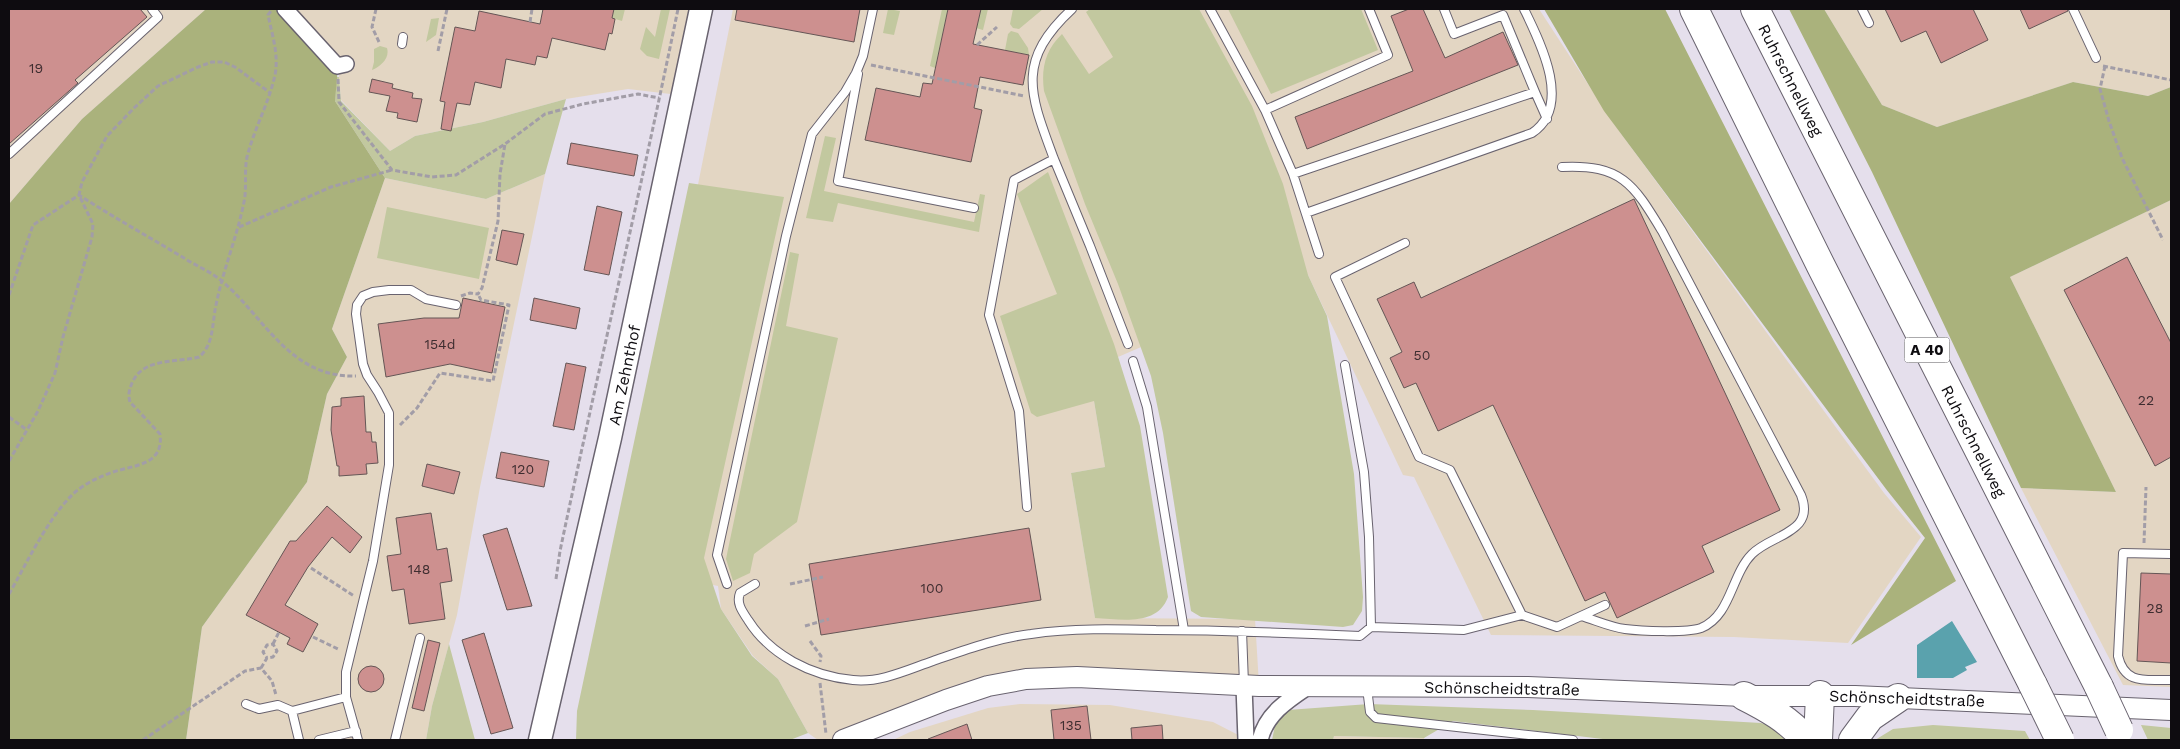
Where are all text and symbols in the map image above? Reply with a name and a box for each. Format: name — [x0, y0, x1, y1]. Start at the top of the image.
street label: Ruhrschnellweg — [1754, 21, 1827, 140]
house number: 19 — [29, 60, 43, 76]
street label: Am Zehnthof — [605, 322, 645, 427]
house number: 154d — [425, 336, 455, 352]
road number: A 40 — [1904, 338, 1950, 362]
house number: 50 — [1414, 347, 1430, 363]
street label: Ruhrschnellweg — [1937, 382, 2010, 501]
house number: 22 — [2138, 392, 2154, 408]
house number: 120 — [512, 461, 534, 477]
house number: 148 — [408, 561, 430, 577]
house number: 100 — [921, 580, 943, 596]
house number: 28 — [2147, 600, 2163, 616]
street label: Schönscheidtstraße — [1424, 678, 1580, 699]
street label: Schönscheidtstraße — [1829, 686, 1985, 711]
house number: 135 — [1060, 717, 1082, 733]

